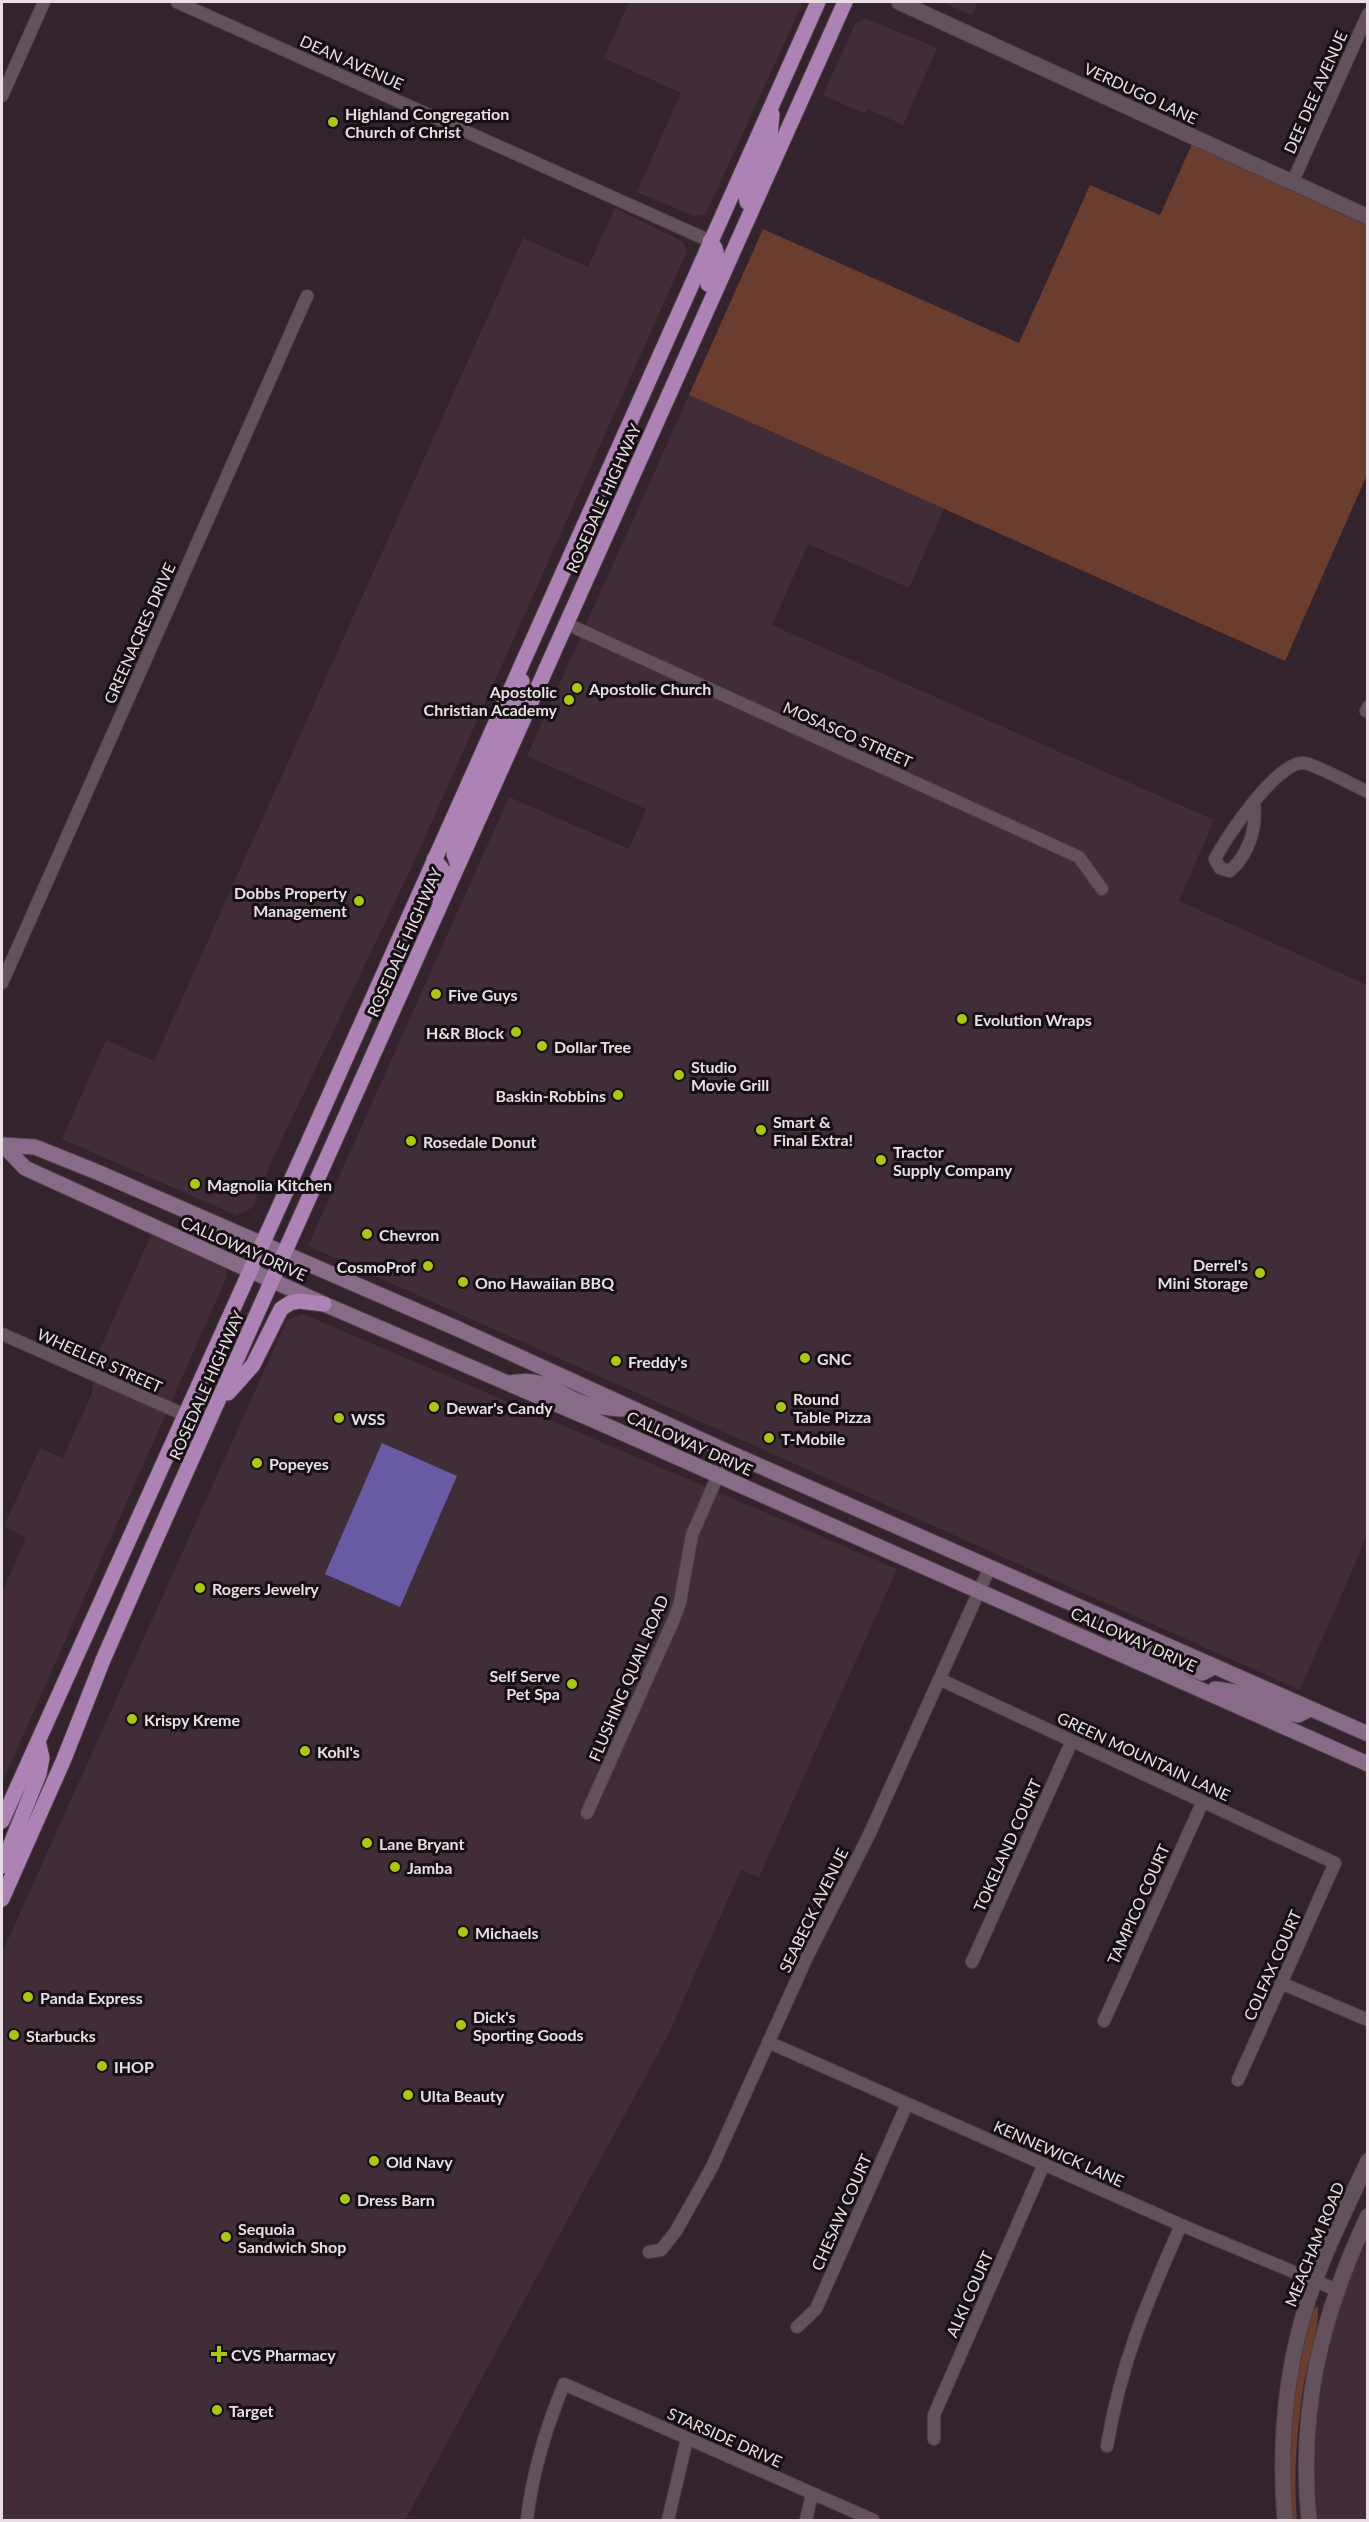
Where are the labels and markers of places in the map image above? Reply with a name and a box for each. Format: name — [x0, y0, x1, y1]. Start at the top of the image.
place label: Highland Congregation Church of Christ — [345, 104, 509, 141]
marker: Highland Congregation Church of Christ — [326, 115, 340, 129]
place label: Apostolic Church — [588, 679, 711, 698]
marker: Apostolic Church — [570, 681, 584, 695]
place label: Apostolic Christian Academy — [424, 682, 558, 719]
marker: Apostolic Christian Academy — [562, 693, 576, 707]
place label: Dobbs Property Management — [234, 883, 348, 920]
marker: Dobbs Property Management — [352, 894, 366, 908]
place label: Five Guys — [448, 985, 518, 1004]
marker: Five Guys — [429, 987, 443, 1001]
place label: Evolution Wraps — [974, 1010, 1092, 1029]
marker: Evolution Wraps — [955, 1012, 969, 1026]
place label: H&R Block — [426, 1023, 504, 1042]
marker: H&R Block — [509, 1025, 523, 1039]
place label: Dollar Tree — [554, 1037, 632, 1056]
marker: Dollar Tree — [535, 1039, 549, 1053]
place label: Studio Movie Grill — [691, 1057, 769, 1094]
marker: Studio Movie Grill — [672, 1068, 686, 1082]
place label: Baskin-Robbins — [496, 1086, 606, 1105]
marker: Baskin-Robbins — [611, 1088, 625, 1102]
place label: Smart & Final Extra! — [773, 1112, 853, 1149]
marker: Smart & Final Extra! — [754, 1123, 768, 1137]
place label: Rosedale Donut — [423, 1132, 536, 1151]
marker: Rosedale Donut — [404, 1134, 418, 1148]
place label: Tractor Supply Company — [893, 1142, 1013, 1179]
marker: Tractor Supply Company — [874, 1153, 888, 1167]
place label: Magnolia Kitchen — [207, 1175, 332, 1194]
marker: Magnolia Kitchen — [188, 1177, 202, 1191]
place label: Chevron — [379, 1225, 439, 1244]
marker: Chevron — [360, 1227, 374, 1241]
place label: Derrel's Mini Storage — [1158, 1255, 1248, 1292]
place label: CosmoProf — [337, 1257, 416, 1276]
marker: CosmoProf — [421, 1259, 435, 1273]
marker: Derrel's Mini Storage — [1253, 1266, 1267, 1280]
place label: Ono Hawaiian BBQ — [475, 1273, 614, 1292]
marker: Ono Hawaiian BBQ — [456, 1275, 470, 1289]
place label: GNC — [817, 1349, 852, 1368]
marker: GNC — [798, 1351, 812, 1365]
place label: Freddy's — [628, 1352, 688, 1371]
marker: Freddy's — [609, 1354, 623, 1368]
place label: Round Table Pizza — [793, 1389, 871, 1426]
place label: Dewar's Candy — [446, 1398, 553, 1417]
marker: Dewar's Candy — [427, 1400, 441, 1414]
marker: Round Table Pizza — [774, 1400, 788, 1414]
place label: WSS — [351, 1409, 385, 1428]
marker: WSS — [332, 1411, 346, 1425]
place label: T-Mobile — [781, 1429, 846, 1448]
marker: T-Mobile — [762, 1431, 776, 1445]
place label: Popeyes — [269, 1454, 329, 1473]
marker: Popeyes — [250, 1456, 264, 1470]
place label: Rogers Jewelry — [212, 1579, 319, 1598]
marker: Rogers Jewelry — [193, 1581, 207, 1595]
place label: Self Serve Pet Spa — [489, 1666, 560, 1703]
marker: Self Serve Pet Spa — [565, 1677, 579, 1691]
place label: Krispy Kreme — [144, 1710, 240, 1729]
marker: Krispy Kreme — [125, 1712, 139, 1726]
place label: Kohl's — [317, 1742, 360, 1761]
marker: Kohl's — [298, 1744, 312, 1758]
place label: Lane Bryant — [379, 1834, 465, 1853]
marker: Lane Bryant — [360, 1836, 374, 1850]
place label: Jamba — [407, 1858, 452, 1877]
marker: Jamba — [388, 1860, 402, 1874]
place label: Michaels — [475, 1923, 538, 1942]
marker: Michaels — [456, 1925, 470, 1939]
place label: Panda Express — [40, 1988, 143, 2007]
marker: Panda Express — [21, 1990, 35, 2004]
place label: Dick's Sporting Goods — [473, 2007, 584, 2044]
marker: Dick's Sporting Goods — [454, 2018, 468, 2032]
place label: Starbucks — [26, 2026, 96, 2045]
marker: Starbucks — [7, 2028, 21, 2042]
place label: IHOP — [114, 2057, 154, 2076]
marker: IHOP — [95, 2059, 109, 2073]
place label: Ulta Beauty — [420, 2086, 505, 2105]
marker: Ulta Beauty — [401, 2088, 415, 2102]
place label: Old Navy — [386, 2152, 453, 2171]
marker: Old Navy — [367, 2154, 381, 2168]
place label: Dress Barn — [357, 2190, 435, 2209]
marker: Dress Barn — [338, 2192, 352, 2206]
place label: Sequoia Sandwich Shop — [238, 2219, 346, 2256]
marker: Sequoia Sandwich Shop — [219, 2230, 233, 2244]
place label: CVS Pharmacy — [231, 2345, 336, 2364]
marker: CVS Pharmacy — [212, 2347, 226, 2361]
place label: Target — [229, 2401, 274, 2420]
marker: Target — [210, 2403, 224, 2417]

